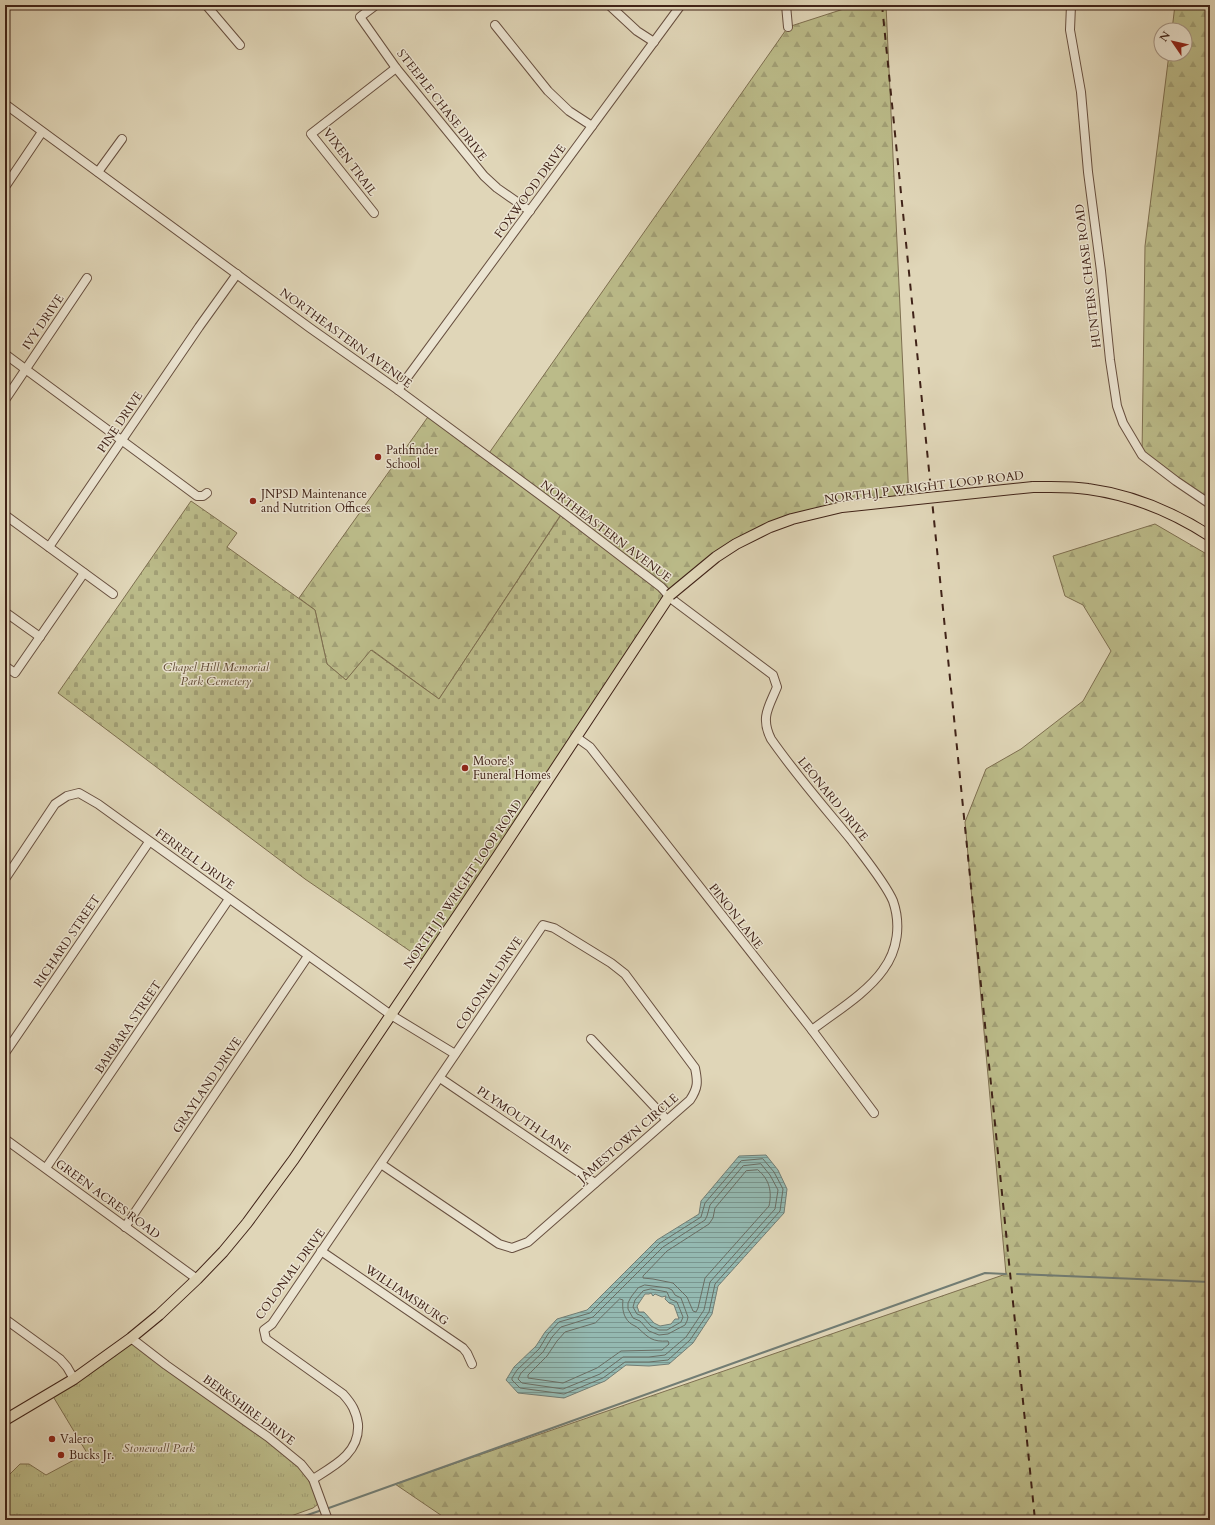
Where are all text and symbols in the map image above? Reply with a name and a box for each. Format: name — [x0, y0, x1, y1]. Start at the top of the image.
north arrow — [1153, 22, 1193, 62]
text: N — [1156, 28, 1174, 45]
street label: STEEPLE CHASE DRIVE — [393, 46, 491, 164]
street label: VIXEN TRAIL — [319, 125, 381, 199]
street label: FOXWOOD DRIVE — [491, 141, 569, 241]
street label: HUNTERS CHASE ROAD — [1071, 203, 1105, 349]
street label: NORTHEASTERN AVENUE — [277, 285, 415, 391]
street label: IVY DRIVE — [19, 291, 67, 353]
street label: PINE DRIVE — [94, 388, 146, 456]
place label: Pathfinder School — [386, 442, 439, 472]
marker: Pathfinder School — [373, 452, 383, 462]
street label: NORTH J P WRIGHT LOOP ROAD — [823, 467, 1025, 507]
street label: NORTHEASTERN AVENUE — [537, 476, 675, 586]
place label: JNPSD Maintenance and Nutrition Offices — [259, 486, 370, 516]
marker: JNPSD Maintenance and Nutrition Offices — [248, 496, 258, 506]
park label: Chapel Hill Memorial Park Cemetery — [163, 659, 270, 689]
place label: Moore's Funeral Homes — [473, 753, 551, 783]
street label: LEONARD DRIVE — [794, 754, 872, 844]
marker: Moore's Funeral Homes — [460, 763, 470, 773]
street label: NORTH J P WRIGHT LOOP ROAD — [400, 796, 526, 972]
street label: FERRELL DRIVE — [152, 825, 238, 893]
street label: PINON LANE — [705, 880, 767, 952]
street label: RICHARD STREET — [30, 892, 104, 990]
street label: COLONIAL DRIVE — [452, 933, 526, 1033]
street label: BARBARA STREET — [91, 977, 165, 1076]
street label: GRAYLAND DRIVE — [169, 1034, 245, 1136]
street label: PLYMOUTH LANE — [474, 1083, 574, 1157]
street label: JAMESTOWN CIRCLE — [573, 1090, 682, 1188]
street label: GREEN ACRES ROAD — [52, 1156, 164, 1243]
street label: COLONIAL DRIVE — [252, 1225, 328, 1323]
street label: WILLIAMSBURG — [361, 1261, 452, 1329]
street label: BERKSHIRE DRIVE — [200, 1371, 298, 1449]
place label: Valero — [60, 1431, 94, 1447]
marker: Valero — [47, 1434, 57, 1444]
park label: Stonewall Park — [123, 1440, 195, 1456]
place label: Bucks Jr. — [69, 1447, 114, 1463]
marker: Bucks Jr. — [56, 1450, 66, 1460]

